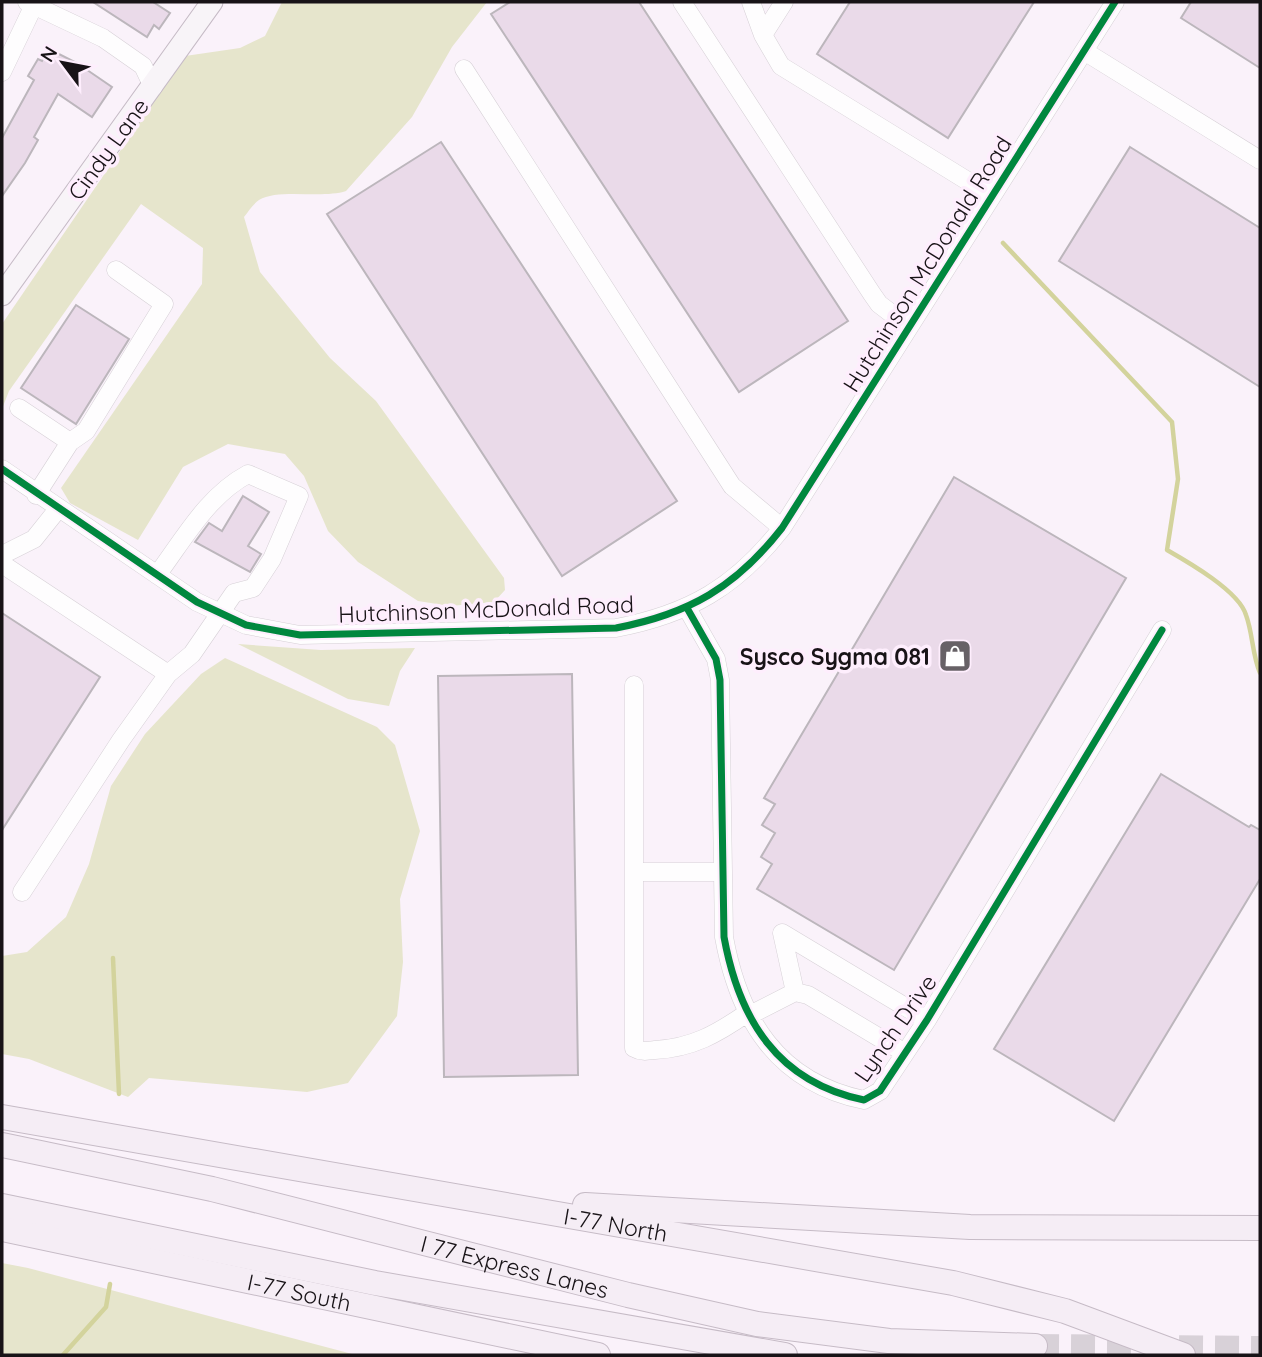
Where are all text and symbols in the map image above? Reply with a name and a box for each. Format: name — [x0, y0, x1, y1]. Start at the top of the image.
north arrow — [28, 28, 98, 98]
text: N — [35, 42, 62, 66]
street label: Cindy Lane — [61, 92, 155, 206]
street label: Hutchinson McDonald Road — [836, 131, 1018, 397]
street label: Hutchinson McDonald Road — [338, 589, 634, 629]
shop icon: Sysco Sygma 081 — [936, 637, 974, 675]
place label: Sysco Sygma 081 — [740, 642, 930, 671]
street label: Lynch Drive — [847, 969, 943, 1087]
street label: I-77 North — [561, 1201, 670, 1247]
street label: I 77 Express Lanes — [418, 1228, 612, 1304]
street label: I-77 South — [245, 1267, 354, 1317]

